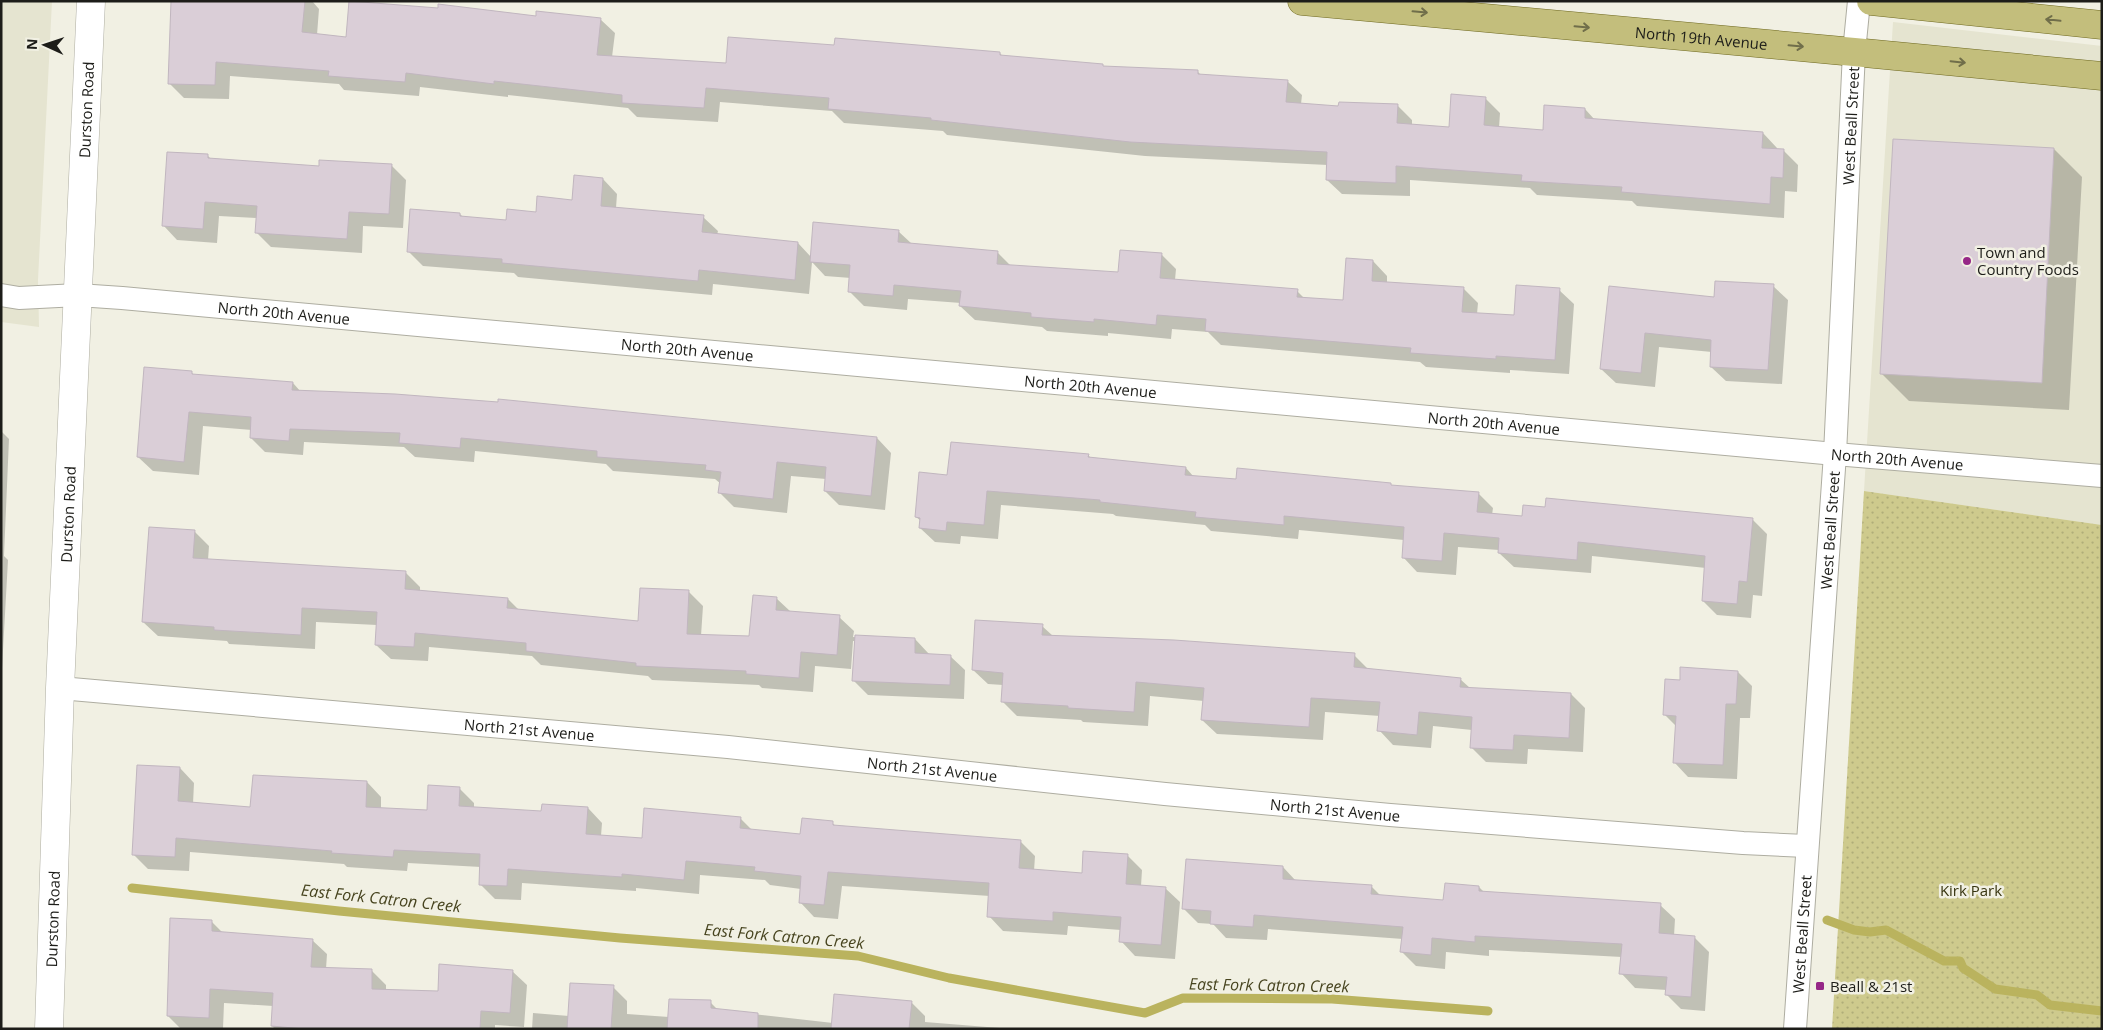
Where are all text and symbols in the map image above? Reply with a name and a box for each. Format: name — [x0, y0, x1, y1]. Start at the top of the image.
one-way arrow — [1412, 7, 1428, 17]
one-way arrow — [2046, 15, 2062, 25]
north arrow — [20, 20, 70, 70]
one-way arrow — [1574, 22, 1590, 32]
street label: North 19th Avenue — [1634, 22, 1768, 54]
text: N — [22, 38, 41, 50]
one-way arrow — [1788, 41, 1804, 51]
one-way arrow — [1950, 57, 1966, 67]
street label: Durston Road — [74, 61, 98, 159]
street label: West Beall Street — [1838, 66, 1863, 185]
place label: Town and Country Foods — [1977, 242, 2079, 279]
marker: Town and Country Foods — [1961, 255, 1973, 267]
street label: North 20th Avenue — [217, 297, 351, 329]
street label: North 20th Avenue — [620, 333, 754, 365]
street label: North 20th Avenue — [1024, 370, 1158, 402]
street label: North 20th Avenue — [1427, 407, 1561, 439]
street label: North 20th Avenue — [1830, 444, 1964, 475]
street label: Durston Road — [56, 466, 80, 563]
street label: West Beall Street — [1816, 470, 1844, 590]
street label: North 21st Avenue — [463, 714, 595, 745]
street label: North 21st Avenue — [866, 752, 998, 786]
street label: North 21st Avenue — [1269, 794, 1401, 826]
street label: Durston Road — [41, 870, 64, 968]
street label: West Beall Street — [1787, 874, 1816, 994]
water label: East Fork Catron Creek — [300, 879, 463, 917]
park label: Kirk Park — [1940, 880, 2002, 900]
water label: East Fork Catron Creek — [703, 918, 866, 954]
water label: East Fork Catron Creek — [1189, 973, 1351, 997]
place label: Beall & 21st — [1830, 976, 1912, 996]
marker: Beall & 21st — [1814, 980, 1826, 992]

